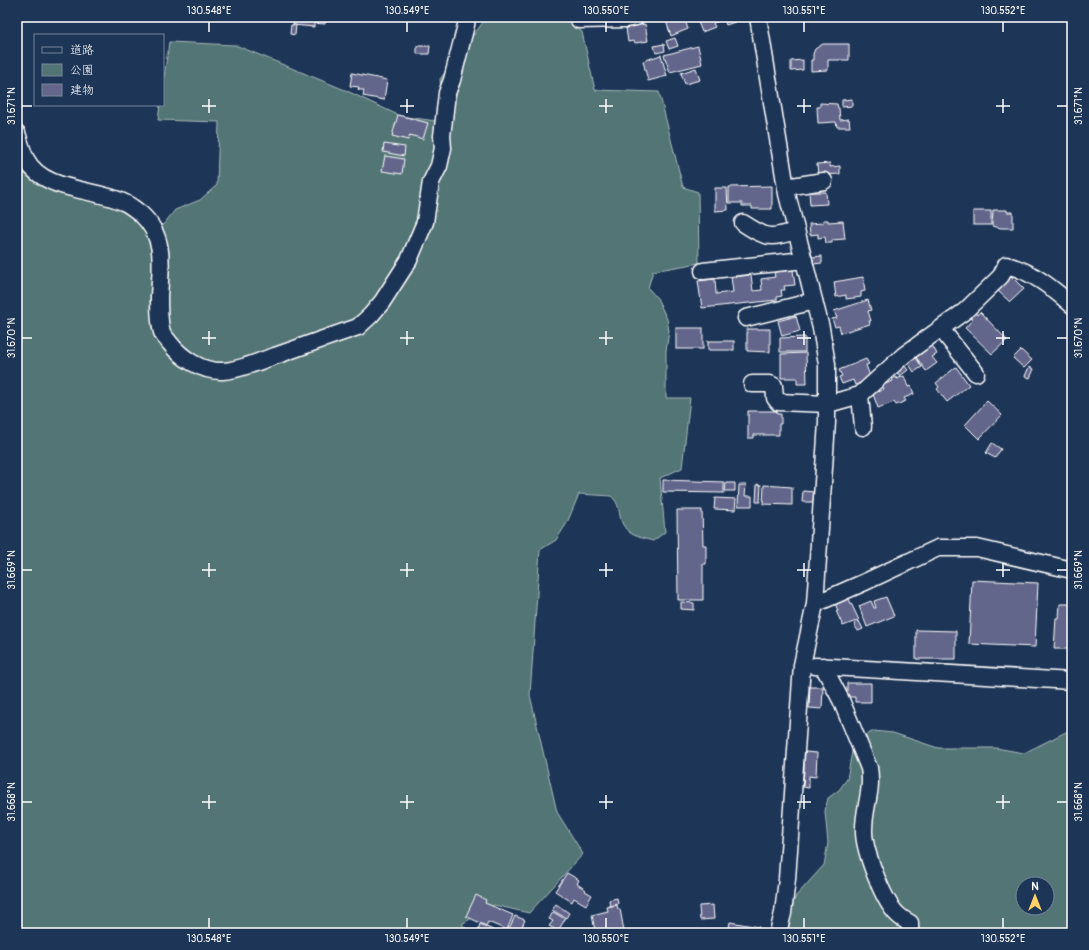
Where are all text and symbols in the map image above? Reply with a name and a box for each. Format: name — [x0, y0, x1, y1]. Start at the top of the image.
text: 130.548°E — [187, 5, 231, 17]
text: 130.549°E — [385, 5, 429, 17]
text: 130.550°E — [583, 5, 629, 17]
text: 130.551°E — [783, 5, 825, 17]
text: 130.552°E — [981, 5, 1025, 17]
legend — [34, 34, 164, 106]
text: 道路 — [70, 43, 94, 58]
text: 公園 — [70, 63, 94, 78]
text: 建物 — [70, 83, 94, 98]
text: 31.671°N — [6, 87, 18, 125]
text: 31.671°N — [1073, 87, 1085, 125]
text: 31.670°N — [6, 317, 18, 358]
text: 31.670°N — [1073, 317, 1085, 358]
text: 31.669°N — [6, 550, 18, 590]
text: 31.669°N — [1073, 550, 1085, 590]
text: 31.668°N — [6, 782, 18, 822]
text: 31.668°N — [1073, 782, 1085, 822]
north arrow — [1015, 876, 1055, 916]
text: N — [1031, 880, 1039, 893]
text: 130.548°E — [187, 933, 231, 945]
text: 130.549°E — [385, 933, 429, 945]
text: 130.550°E — [583, 933, 629, 945]
text: 130.551°E — [783, 933, 825, 945]
text: 130.552°E — [981, 933, 1025, 945]

